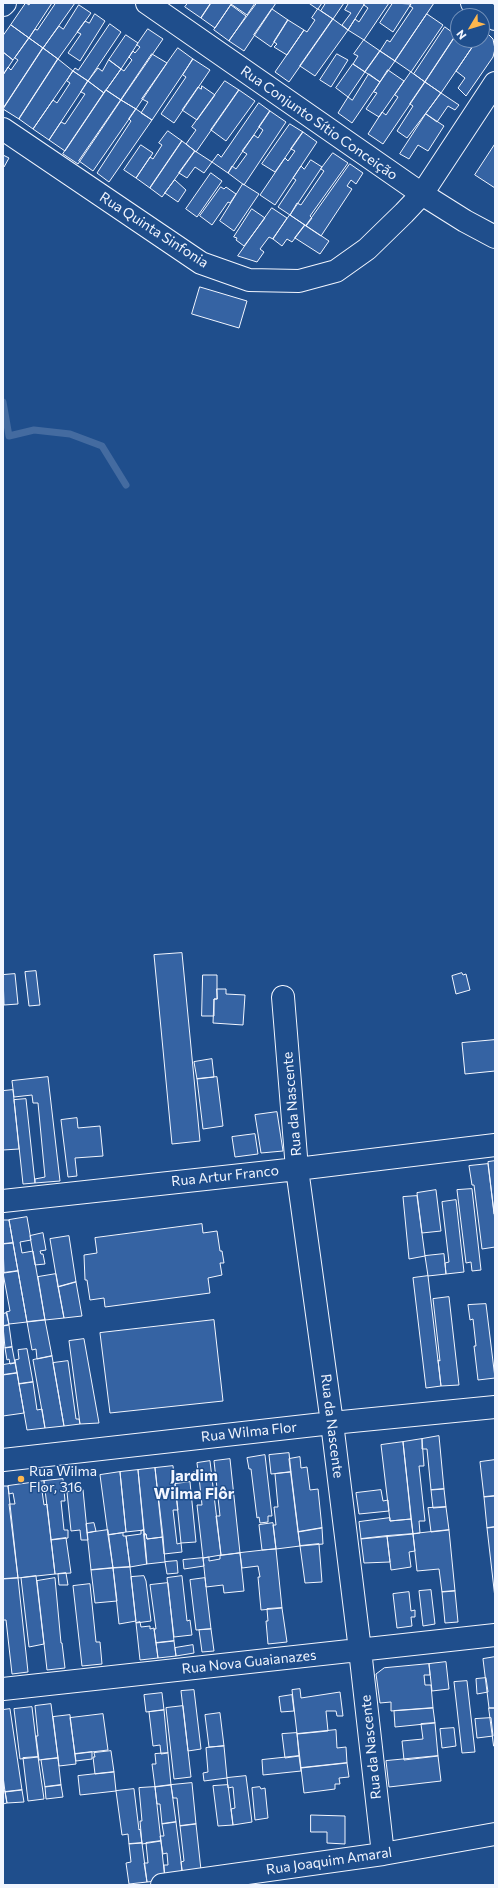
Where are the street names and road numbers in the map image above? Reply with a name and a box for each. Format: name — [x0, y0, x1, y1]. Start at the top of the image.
street label: Rua Conjunto Sítio Conceição — [237, 62, 401, 184]
street label: Rua Quinta Sinfonia — [97, 189, 211, 271]
street label: Rua da Nascente — [279, 1051, 305, 1157]
street label: Rua Artur Franco — [170, 1162, 280, 1190]
street label: Rua da Nascente — [317, 1373, 347, 1479]
street label: Rua Wilma Flor — [200, 1419, 298, 1445]
street label: Rua Nova Guaianazes — [181, 1647, 317, 1677]
street label: Rua da Nascente — [357, 1694, 385, 1800]
street label: Rua Joaquim Amaral — [265, 1844, 393, 1878]

